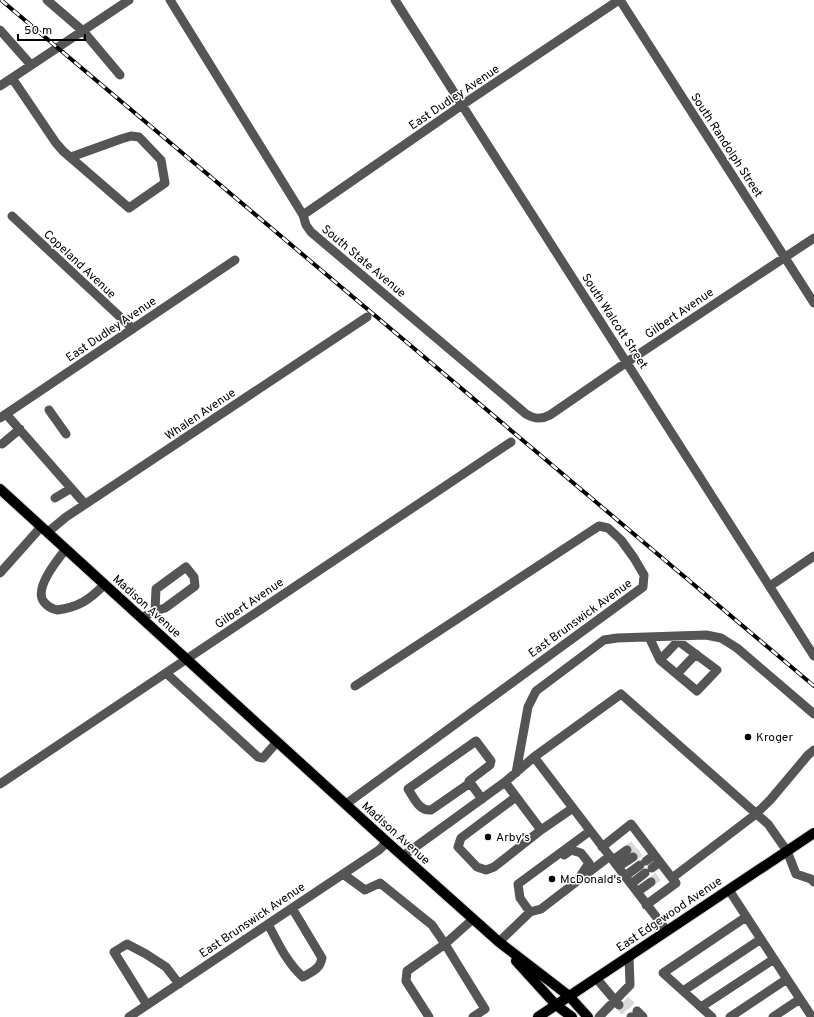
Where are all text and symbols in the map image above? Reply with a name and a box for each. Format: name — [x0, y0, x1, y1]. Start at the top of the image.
scale bar — [18, 16, 85, 42]
text: 50 m — [24, 23, 52, 39]
street label: East Dudley Avenue — [406, 62, 503, 134]
street label: South Randolph Street — [686, 90, 766, 201]
street label: South State Avenue — [318, 222, 409, 302]
street label: Copeland Avenue — [40, 227, 119, 303]
street label: South Walcott Street — [577, 271, 651, 372]
street label: Gilbert Avenue — [642, 285, 717, 343]
street label: East Dudley Avenue — [63, 294, 160, 366]
street label: Whalen Avenue — [162, 385, 239, 444]
street label: Madison Avenue — [109, 572, 184, 642]
street label: Gilbert Avenue — [212, 575, 287, 633]
street label: East Brunswick Avenue — [526, 576, 636, 662]
place label: Kroger — [756, 730, 793, 746]
marker: Kroger — [743, 732, 753, 742]
street label: Madison Avenue — [358, 799, 433, 869]
place label: Arby's — [496, 830, 530, 846]
marker: Arby's — [483, 832, 493, 842]
place label: McDonald's — [560, 872, 622, 888]
street label: East Edgewood Avenue — [614, 873, 726, 956]
marker: McDonald's — [547, 874, 557, 884]
street label: East Brunswick Avenue — [197, 879, 309, 962]

